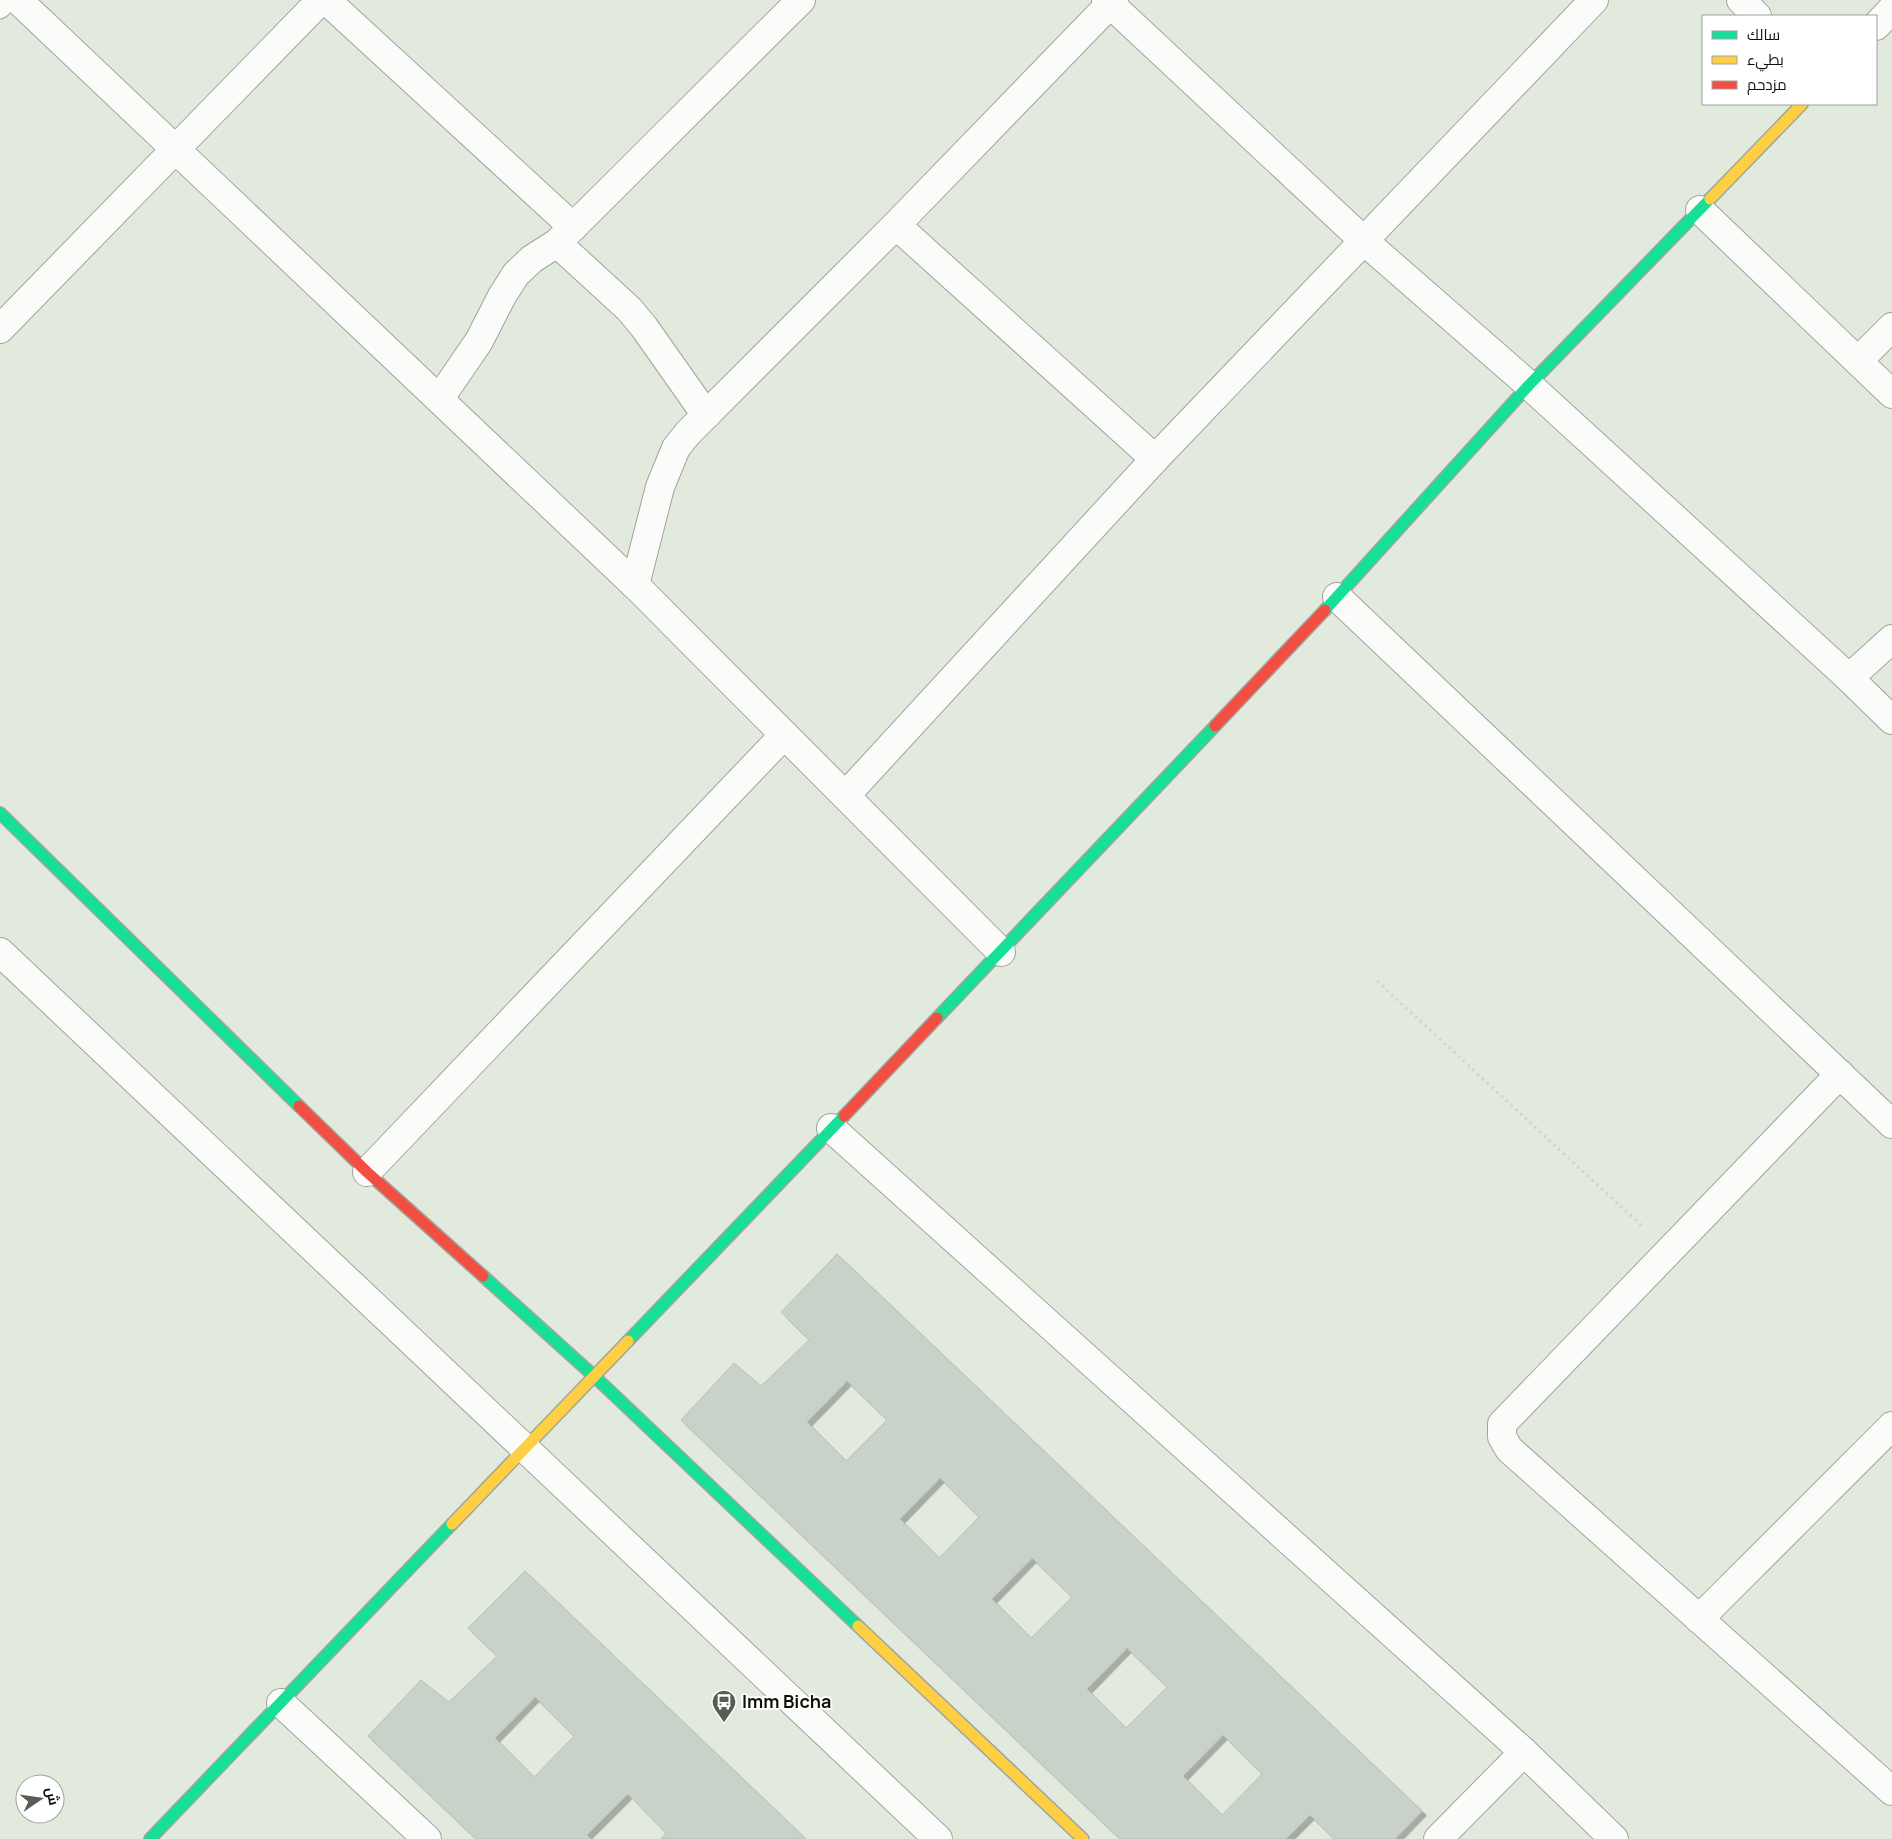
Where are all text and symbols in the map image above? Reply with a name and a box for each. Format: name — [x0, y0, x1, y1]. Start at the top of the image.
legend — [1702, 15, 1877, 105]
text: سالك — [1747, 24, 1780, 45]
text: بطيء — [1747, 49, 1784, 72]
text: مزدحم — [1747, 74, 1787, 95]
bus stop icon: Imm Bicha — [711, 1689, 737, 1723]
place label: Imm Bicha — [742, 1689, 831, 1713]
north arrow — [15, 1774, 65, 1824]
text: ش — [42, 1785, 64, 1807]

